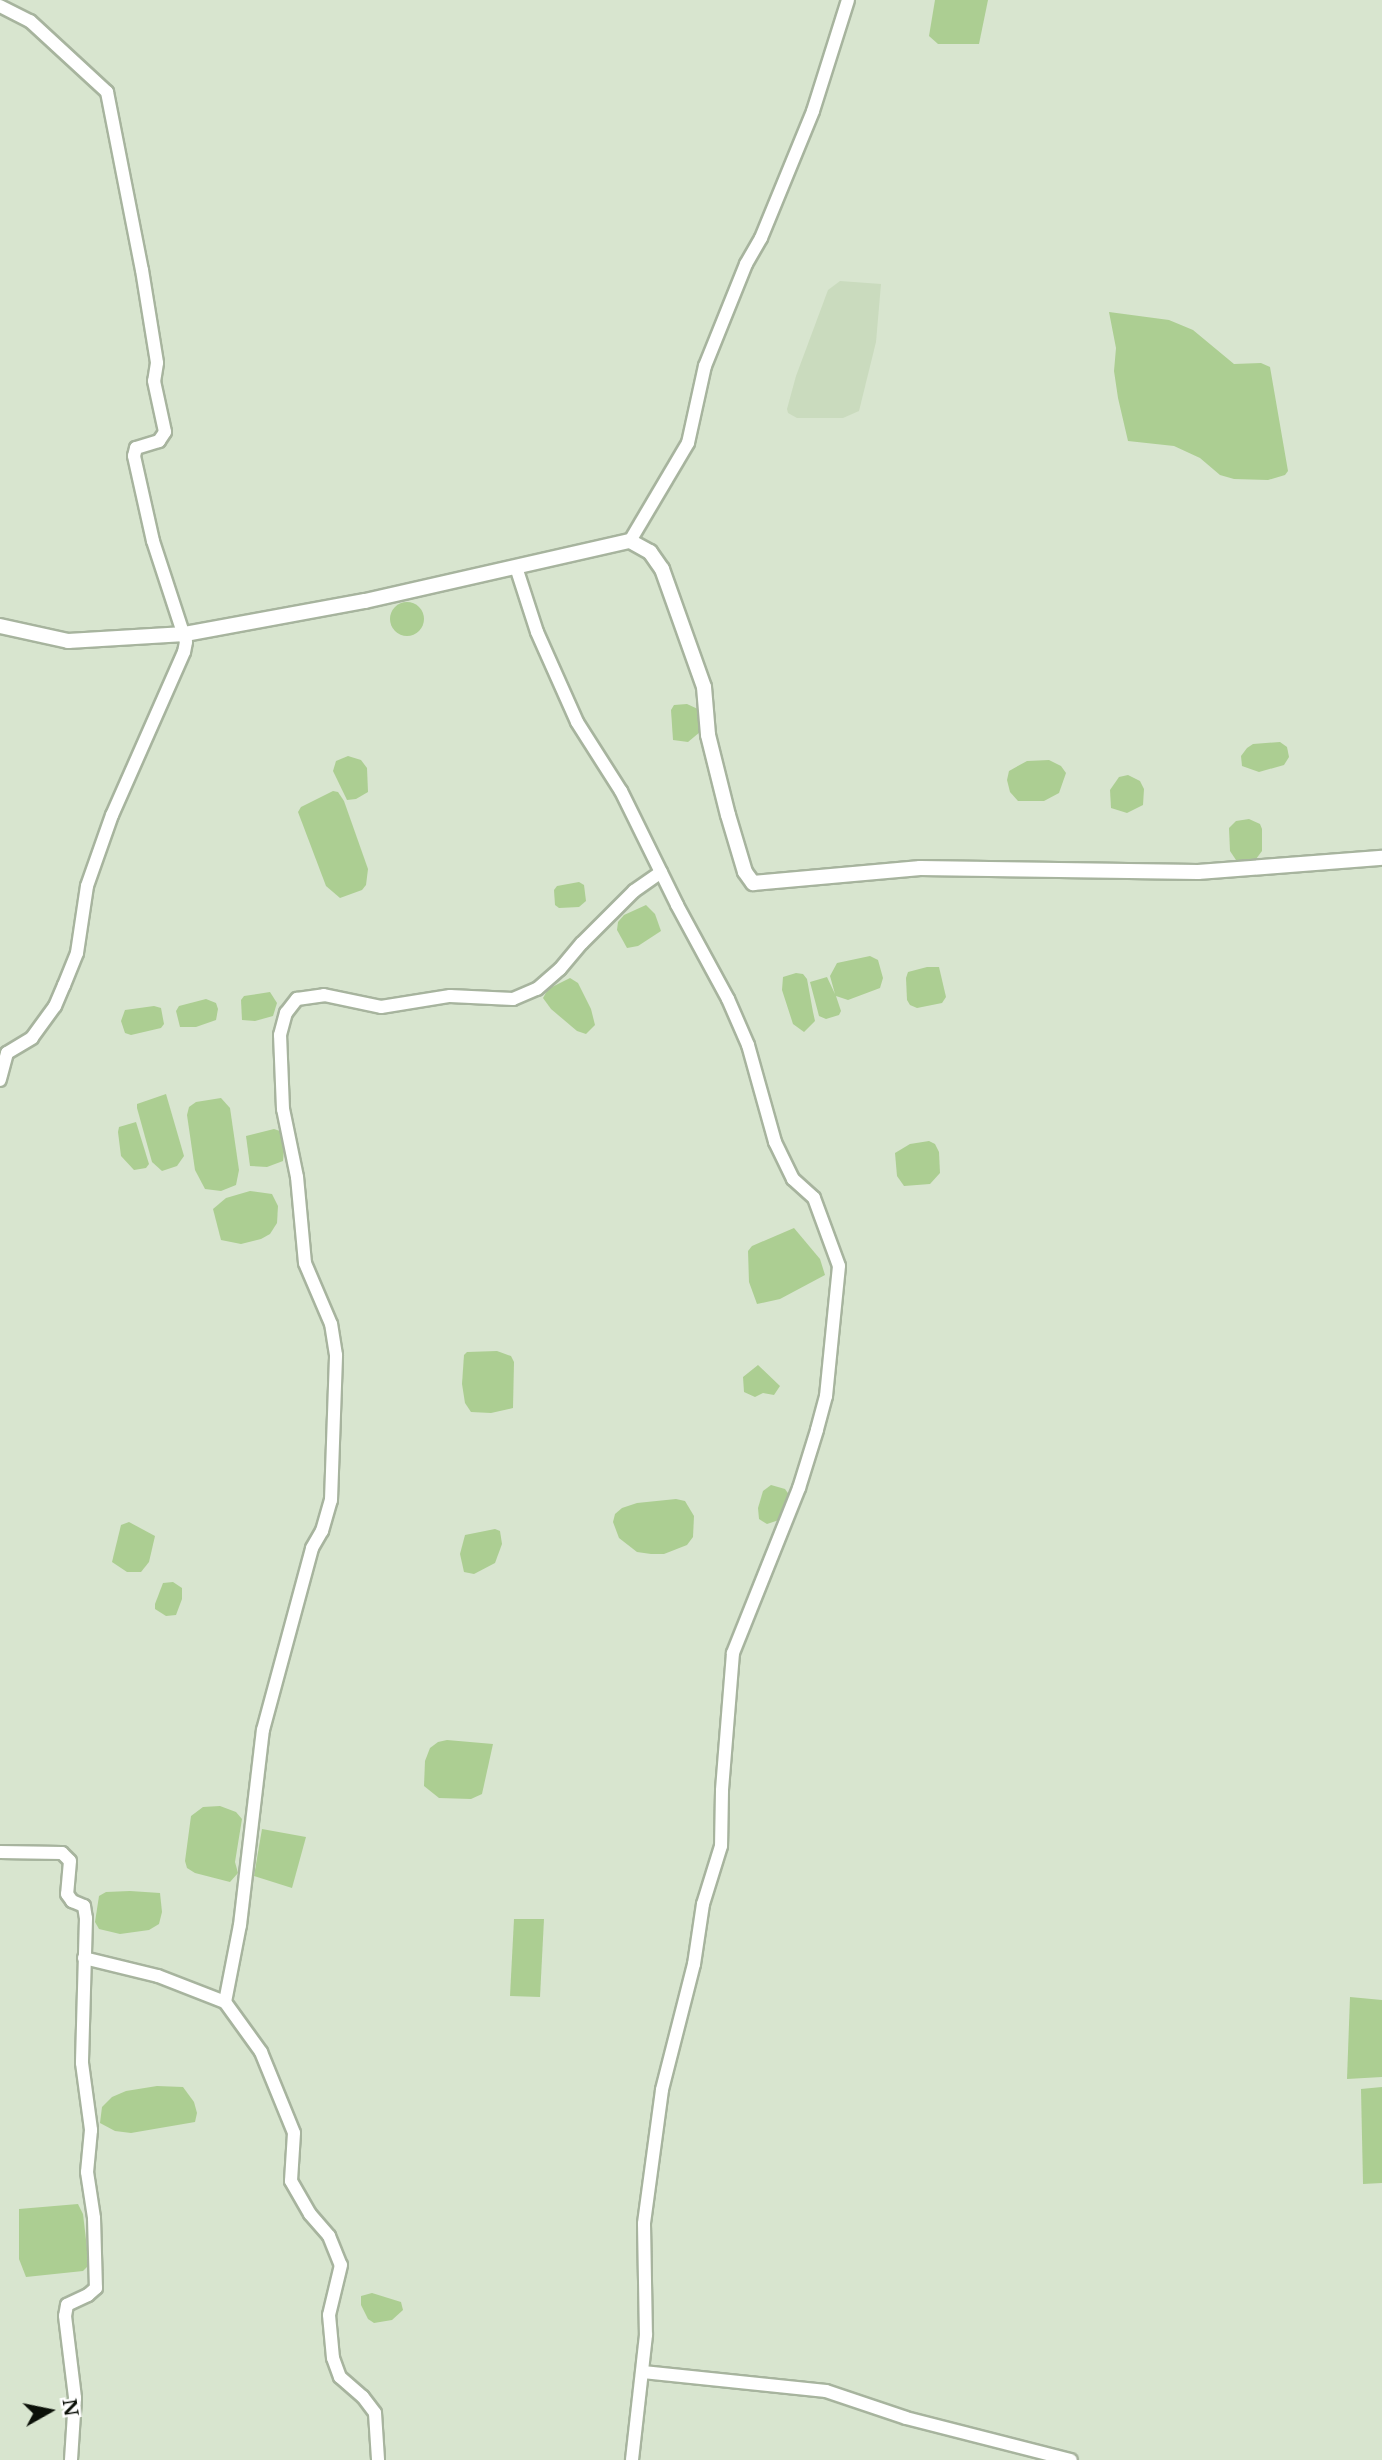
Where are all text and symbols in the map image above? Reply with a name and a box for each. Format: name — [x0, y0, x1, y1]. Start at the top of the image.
north arrow — [14, 2376, 84, 2446]
text: N — [57, 2397, 83, 2418]

